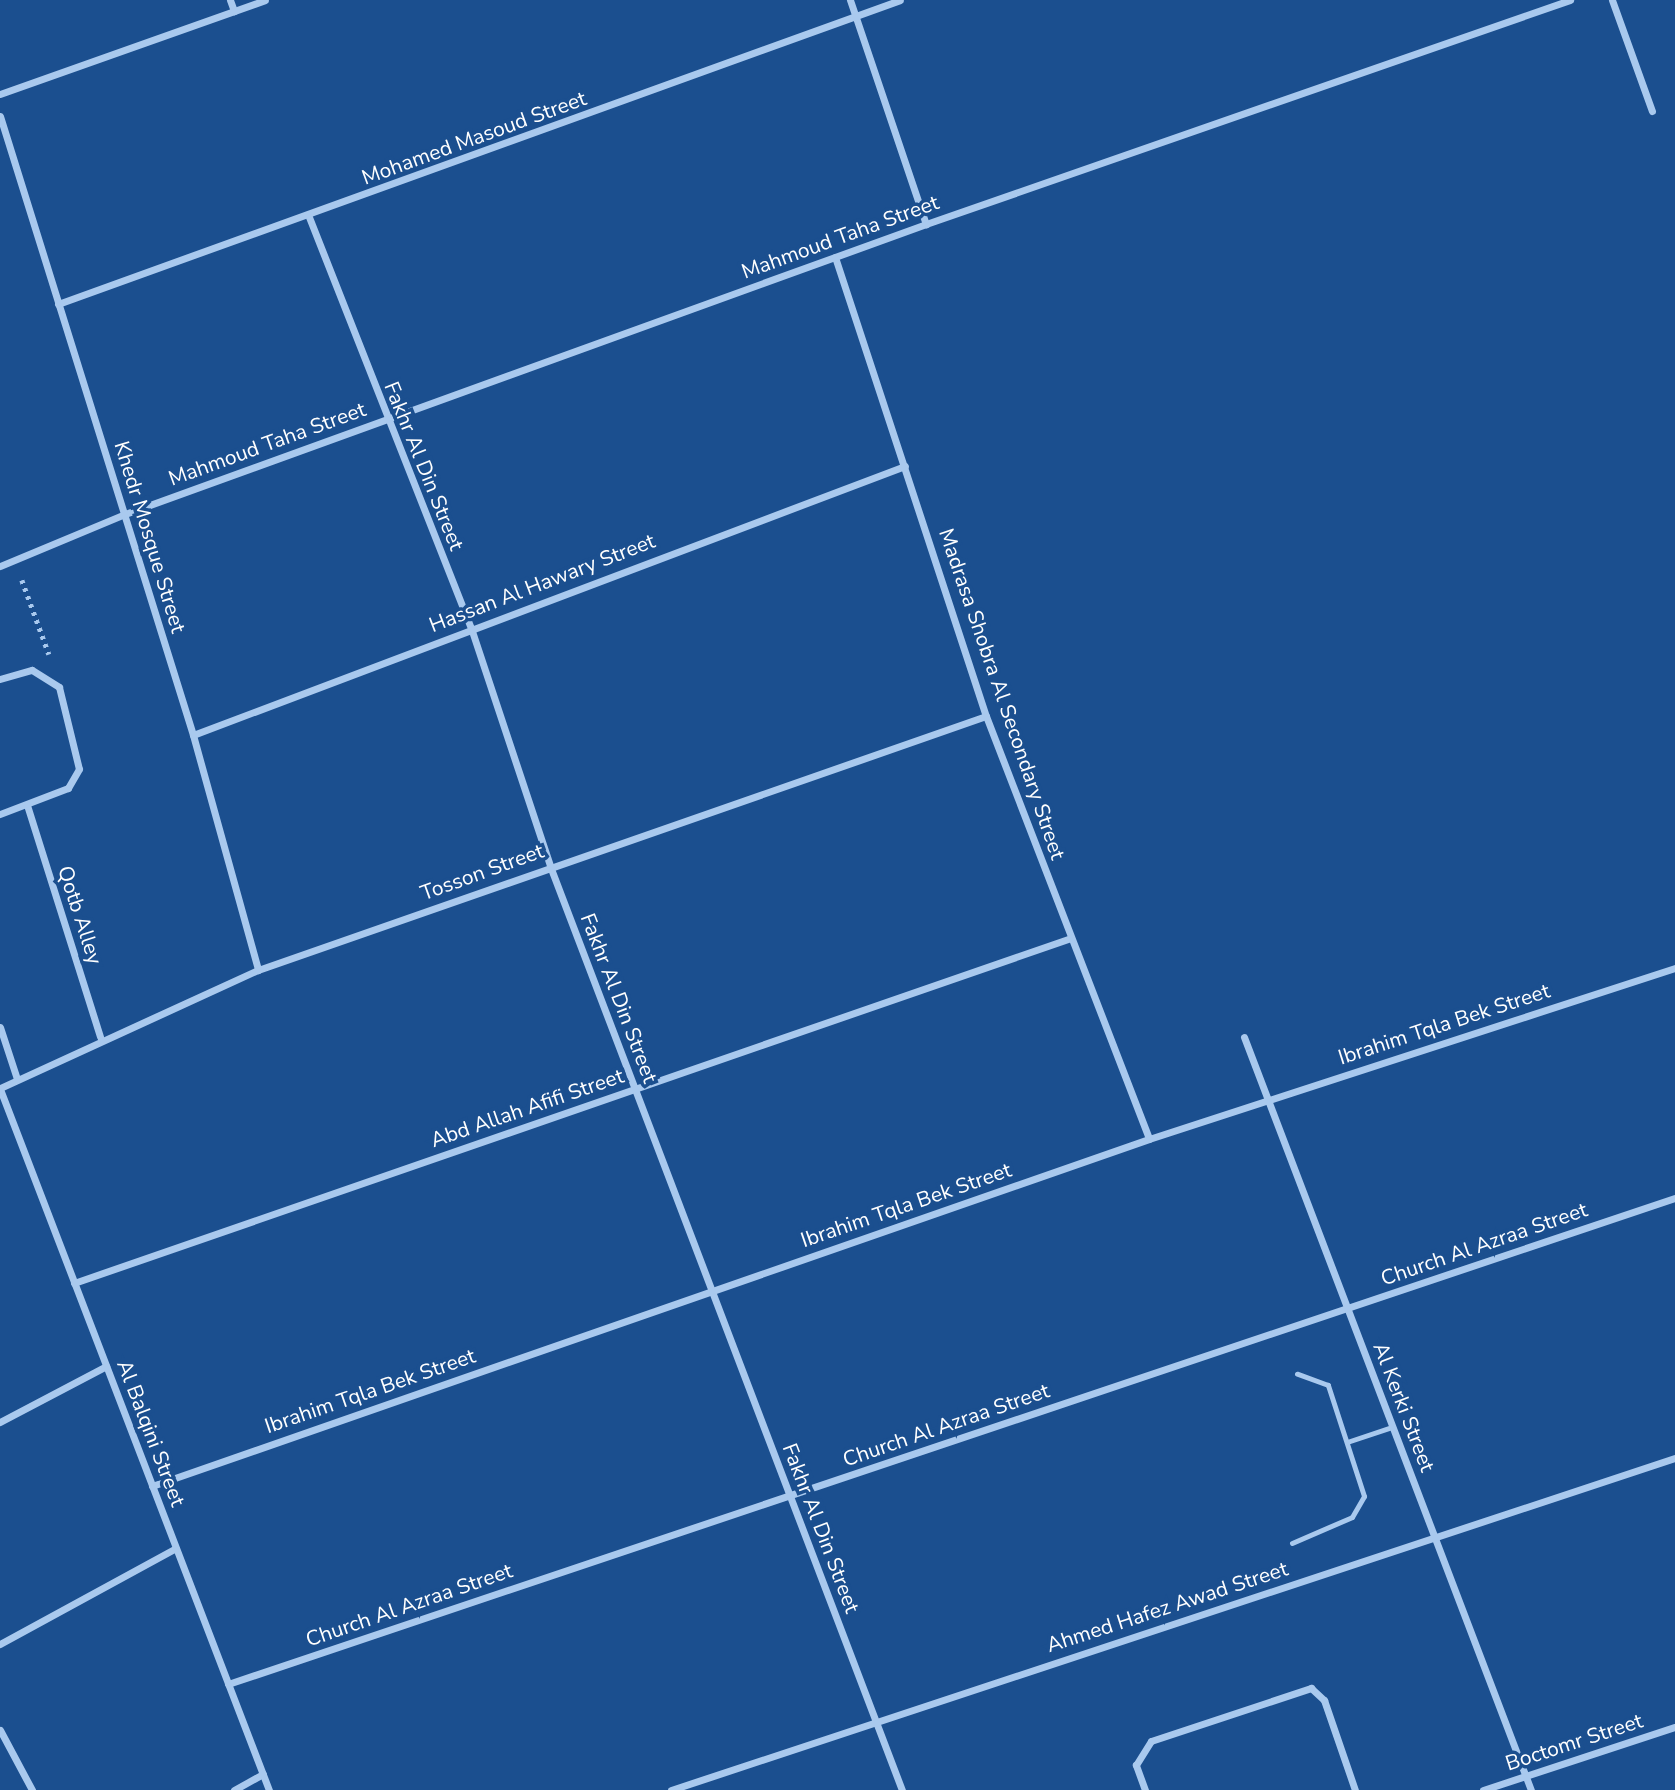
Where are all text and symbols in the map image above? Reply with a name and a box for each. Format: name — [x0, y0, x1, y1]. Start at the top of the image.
street label: Mohamed Masoud Street — [358, 86, 590, 190]
street label: Mahmoud Taha Street — [738, 190, 942, 284]
street label: Fakhr Al Din Street — [379, 378, 469, 554]
street label: Mahmoud Taha Street — [165, 397, 369, 491]
street label: Khedr Mosque Street — [109, 438, 191, 636]
street label: Madrasa Shobra Al Secondary Street — [933, 525, 1071, 863]
street label: Hassan Al Hawary Street — [425, 528, 659, 638]
street label: Tosson Street — [417, 838, 547, 906]
street label: Qotb Alley — [52, 863, 108, 967]
street label: Fakhr Al Din Street — [575, 910, 663, 1086]
street label: Ibrahim Tqla Bek Street — [1335, 978, 1553, 1070]
street label: Abd Allah Afifi Street — [427, 1063, 627, 1153]
street label: Ibrahim Tqla Bek Street — [797, 1157, 1015, 1253]
street label: Church Al Azraa Street — [1378, 1197, 1590, 1291]
street label: Al Kerki Street — [1368, 1339, 1440, 1475]
street label: Ibrahim Tqla Bek Street — [261, 1343, 479, 1439]
street label: Al Balqini Street — [111, 1356, 191, 1510]
street label: Church Al Azraa Street — [840, 1378, 1052, 1472]
street label: Fakhr Al Din Street — [777, 1440, 865, 1616]
street label: Ahmed Hafez Awad Street — [1043, 1556, 1291, 1658]
street label: Church Al Azraa Street — [303, 1558, 515, 1652]
street label: Boctomr Street — [1502, 1708, 1646, 1776]

